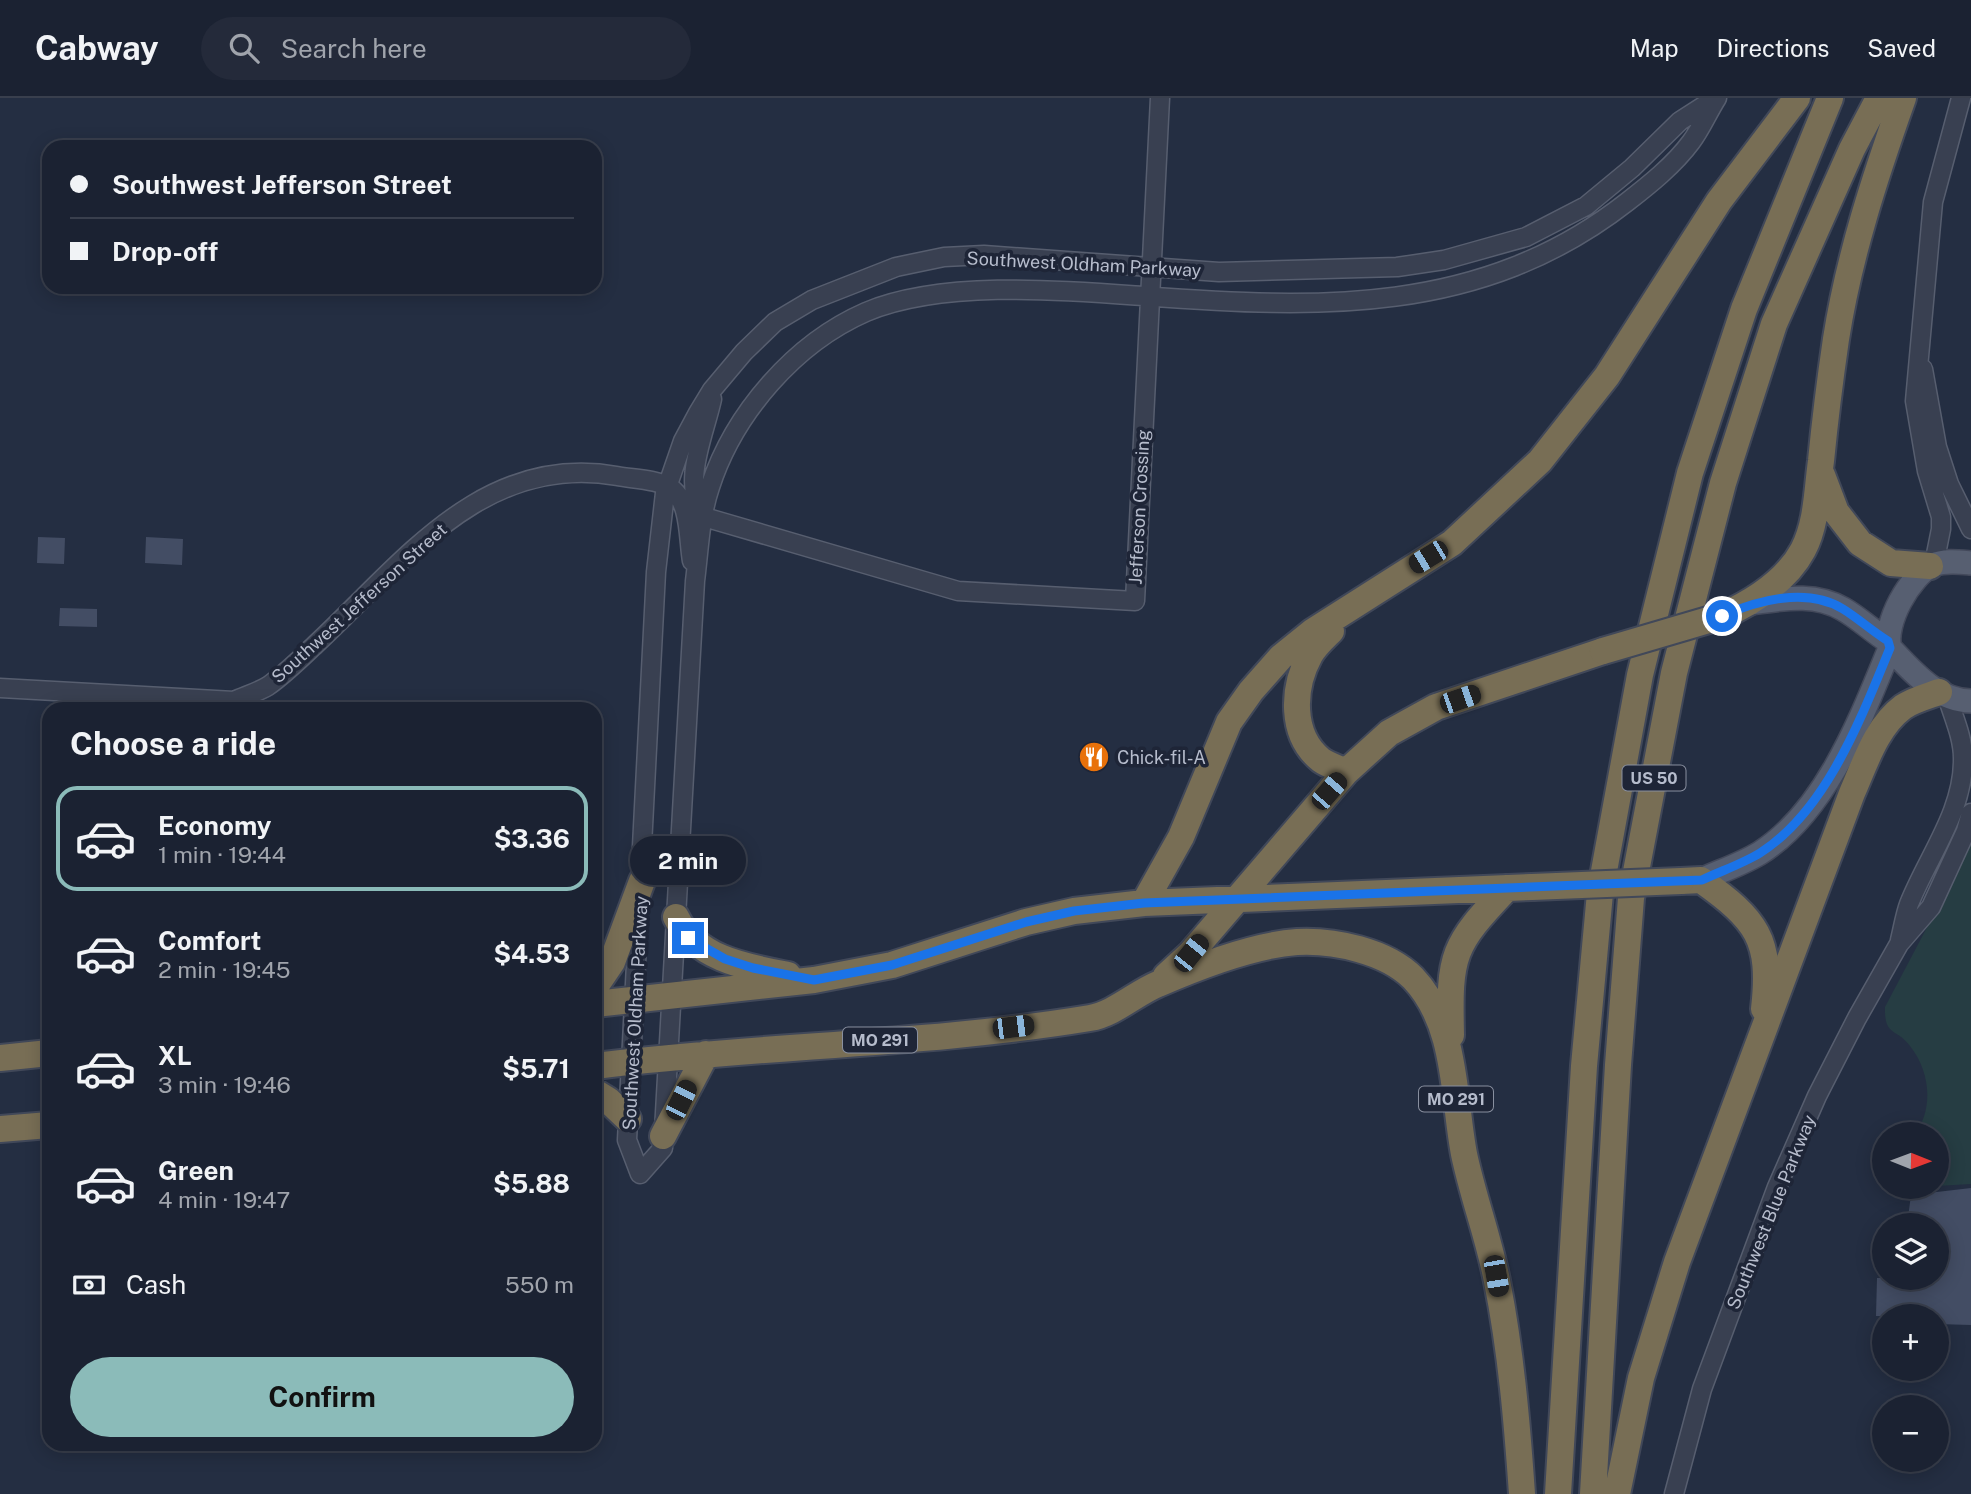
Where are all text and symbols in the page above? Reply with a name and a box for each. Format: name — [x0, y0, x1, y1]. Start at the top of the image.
search box — [201, 17, 691, 80]
text: Cabway — [35, 29, 159, 67]
icon: search — [225, 29, 263, 67]
text: Search here — [281, 33, 427, 64]
text: Map — [1630, 34, 1679, 62]
text: Directions — [1717, 34, 1829, 62]
text: Saved — [1867, 34, 1936, 62]
text: Southwest Jefferson Street — [112, 169, 452, 200]
text: Drop-off — [112, 236, 218, 267]
street label: Southwest Oldham Parkway — [966, 247, 1202, 281]
street label: Jefferson Crossing — [1124, 429, 1154, 585]
street label: Southwest Jefferson Street — [267, 519, 451, 687]
car — [1405, 537, 1452, 577]
route start — [1706, 600, 1738, 632]
car — [1437, 682, 1484, 716]
text: Choose a ride — [70, 725, 276, 762]
restaurant icon: Chick-fil-A — [1077, 740, 1111, 774]
place label: Chick-fil-A — [1117, 747, 1206, 768]
road number: US 50 — [1622, 765, 1686, 790]
car — [1308, 768, 1351, 814]
icon: car — [74, 807, 137, 870]
text: Economy — [158, 810, 271, 841]
text: $3.36 — [494, 823, 570, 854]
callout: 2 min — [630, 836, 746, 886]
text: 1 min · 19:44 — [158, 841, 286, 868]
text: 2 min — [658, 847, 718, 874]
street label: Southwest Oldham Parkway — [618, 895, 652, 1131]
icon: car — [74, 922, 137, 985]
route end — [672, 922, 704, 954]
text: Comfort — [158, 925, 261, 956]
car — [1170, 930, 1213, 976]
text: $4.53 — [493, 938, 570, 969]
text: 2 min · 19:45 — [158, 956, 290, 983]
car — [991, 1014, 1036, 1040]
road number: MO 291 — [843, 1028, 917, 1052]
icon: car — [74, 1037, 137, 1100]
text: XL — [158, 1040, 192, 1071]
text: $5.71 — [502, 1053, 570, 1084]
text: 3 min · 19:46 — [158, 1071, 291, 1098]
car — [663, 1077, 700, 1123]
road number: MO 291 — [1419, 1086, 1493, 1112]
street label: Southwest Blue Parkway — [1722, 1111, 1820, 1312]
north arrow — [1872, 1122, 1950, 1199]
map controls — [1872, 1122, 1949, 1472]
icon: car — [74, 1152, 137, 1215]
text: Green — [158, 1155, 234, 1186]
text: $5.88 — [493, 1168, 570, 1199]
text: 4 min · 19:47 — [158, 1186, 290, 1213]
button: layers — [1872, 1213, 1949, 1290]
car — [1483, 1253, 1510, 1299]
icon: cash — [70, 1266, 108, 1304]
text: Cash — [126, 1269, 186, 1300]
text: 550 m — [505, 1271, 574, 1298]
button: + — [1872, 1304, 1949, 1381]
button: Confirm — [70, 1357, 574, 1437]
button: − — [1872, 1395, 1949, 1472]

